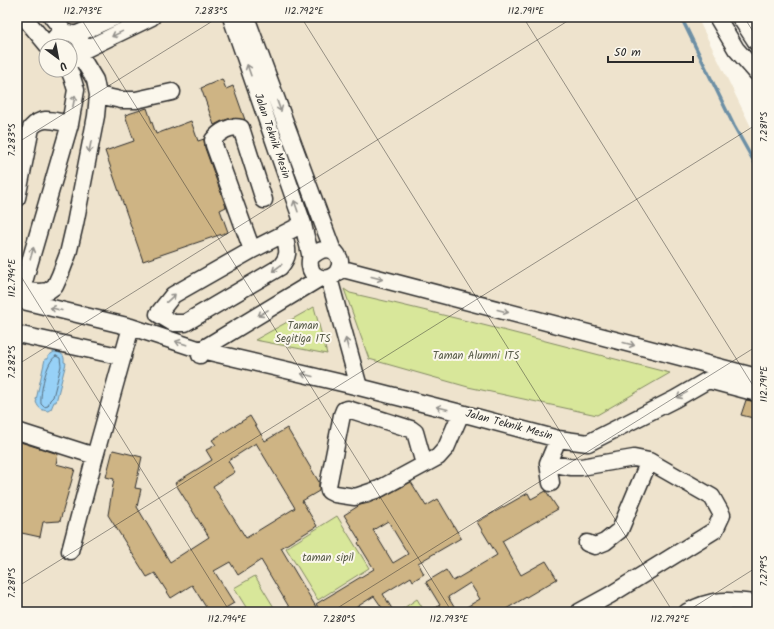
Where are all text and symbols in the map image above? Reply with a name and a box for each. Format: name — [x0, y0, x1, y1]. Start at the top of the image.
text: 112.793°E — [64, 3, 104, 19]
text: 7.283°S — [194, 3, 228, 19]
text: 112.792°E — [285, 3, 325, 19]
text: 112.791°E — [508, 3, 545, 19]
one-way arrow — [111, 31, 123, 38]
north arrow — [38, 38, 78, 78]
scale bar — [608, 38, 693, 64]
text: 50 m — [614, 43, 641, 62]
text: U — [55, 56, 70, 75]
one-way arrow — [245, 64, 252, 77]
street label: Jalan Teknik Mesin — [249, 91, 295, 181]
one-way arrow — [70, 95, 78, 108]
one-way arrow — [276, 100, 284, 112]
text: 7.281°S — [756, 111, 772, 142]
text: 7.283°S — [4, 123, 20, 157]
one-way arrow — [85, 140, 93, 153]
one-way arrow — [292, 200, 300, 212]
one-way arrow — [29, 247, 36, 260]
text: 112.794°E — [4, 258, 20, 297]
one-way arrow — [272, 264, 283, 272]
one-way arrow — [370, 275, 383, 283]
one-way arrow — [166, 293, 176, 302]
one-way arrow — [50, 305, 63, 313]
one-way arrow — [496, 308, 509, 315]
one-way arrow — [257, 309, 269, 317]
park label: Taman Segitiga ITS — [275, 317, 331, 348]
one-way arrow — [343, 338, 350, 351]
one-way arrow — [175, 339, 188, 346]
one-way arrow — [622, 341, 635, 348]
text: 7.282°S — [4, 345, 20, 379]
park label: Taman Alumni ITS — [433, 347, 519, 365]
text: 112.791°E — [756, 365, 772, 402]
one-way arrow — [301, 371, 314, 378]
one-way arrow — [676, 391, 688, 399]
one-way arrow — [436, 403, 449, 411]
street label: Jalan Teknik Mesin — [464, 405, 555, 445]
park label: taman sipil — [302, 549, 354, 567]
text: 7.279°S — [756, 555, 772, 586]
text: 7.281°S — [4, 567, 20, 598]
text: 112.794°E — [208, 611, 247, 627]
text: 7.280°S — [323, 611, 356, 627]
text: 112.793°E — [430, 611, 470, 627]
text: 112.792°E — [651, 611, 691, 627]

